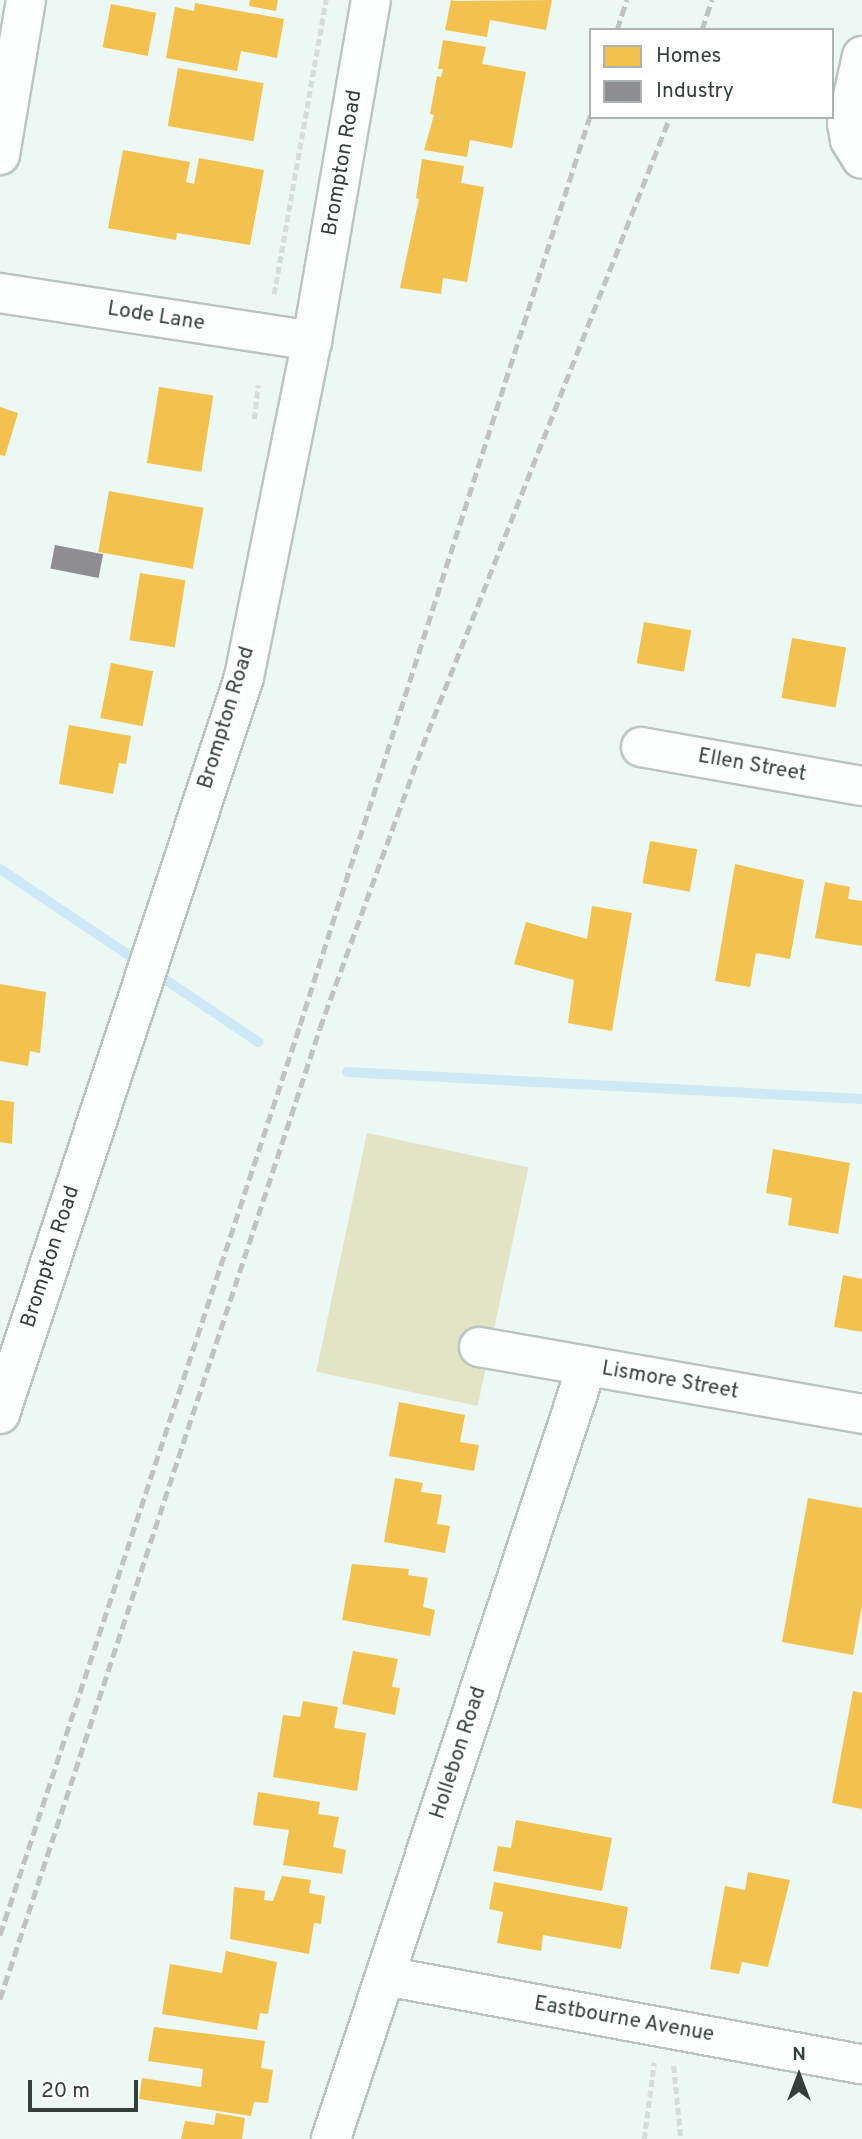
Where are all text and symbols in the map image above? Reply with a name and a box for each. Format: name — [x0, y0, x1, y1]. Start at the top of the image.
legend — [589, 28, 834, 119]
text: Homes — [656, 43, 721, 70]
text: Industry — [656, 78, 734, 105]
street label: Brompton Road — [318, 88, 368, 238]
street label: Lode Lane — [105, 297, 207, 337]
street label: Brompton Road — [193, 644, 261, 792]
street label: Ellen Street — [696, 744, 808, 788]
street label: Brompton Road — [16, 1183, 86, 1331]
street label: Lismore Street — [600, 1357, 740, 1405]
street label: Hollebon Road — [426, 1684, 492, 1822]
street label: Eastbourne Avenue — [532, 1992, 716, 2048]
north arrow — [764, 2041, 834, 2111]
text: N — [792, 2043, 806, 2067]
scale bar — [32, 2066, 142, 2110]
text: 20 m — [41, 2078, 90, 2105]

